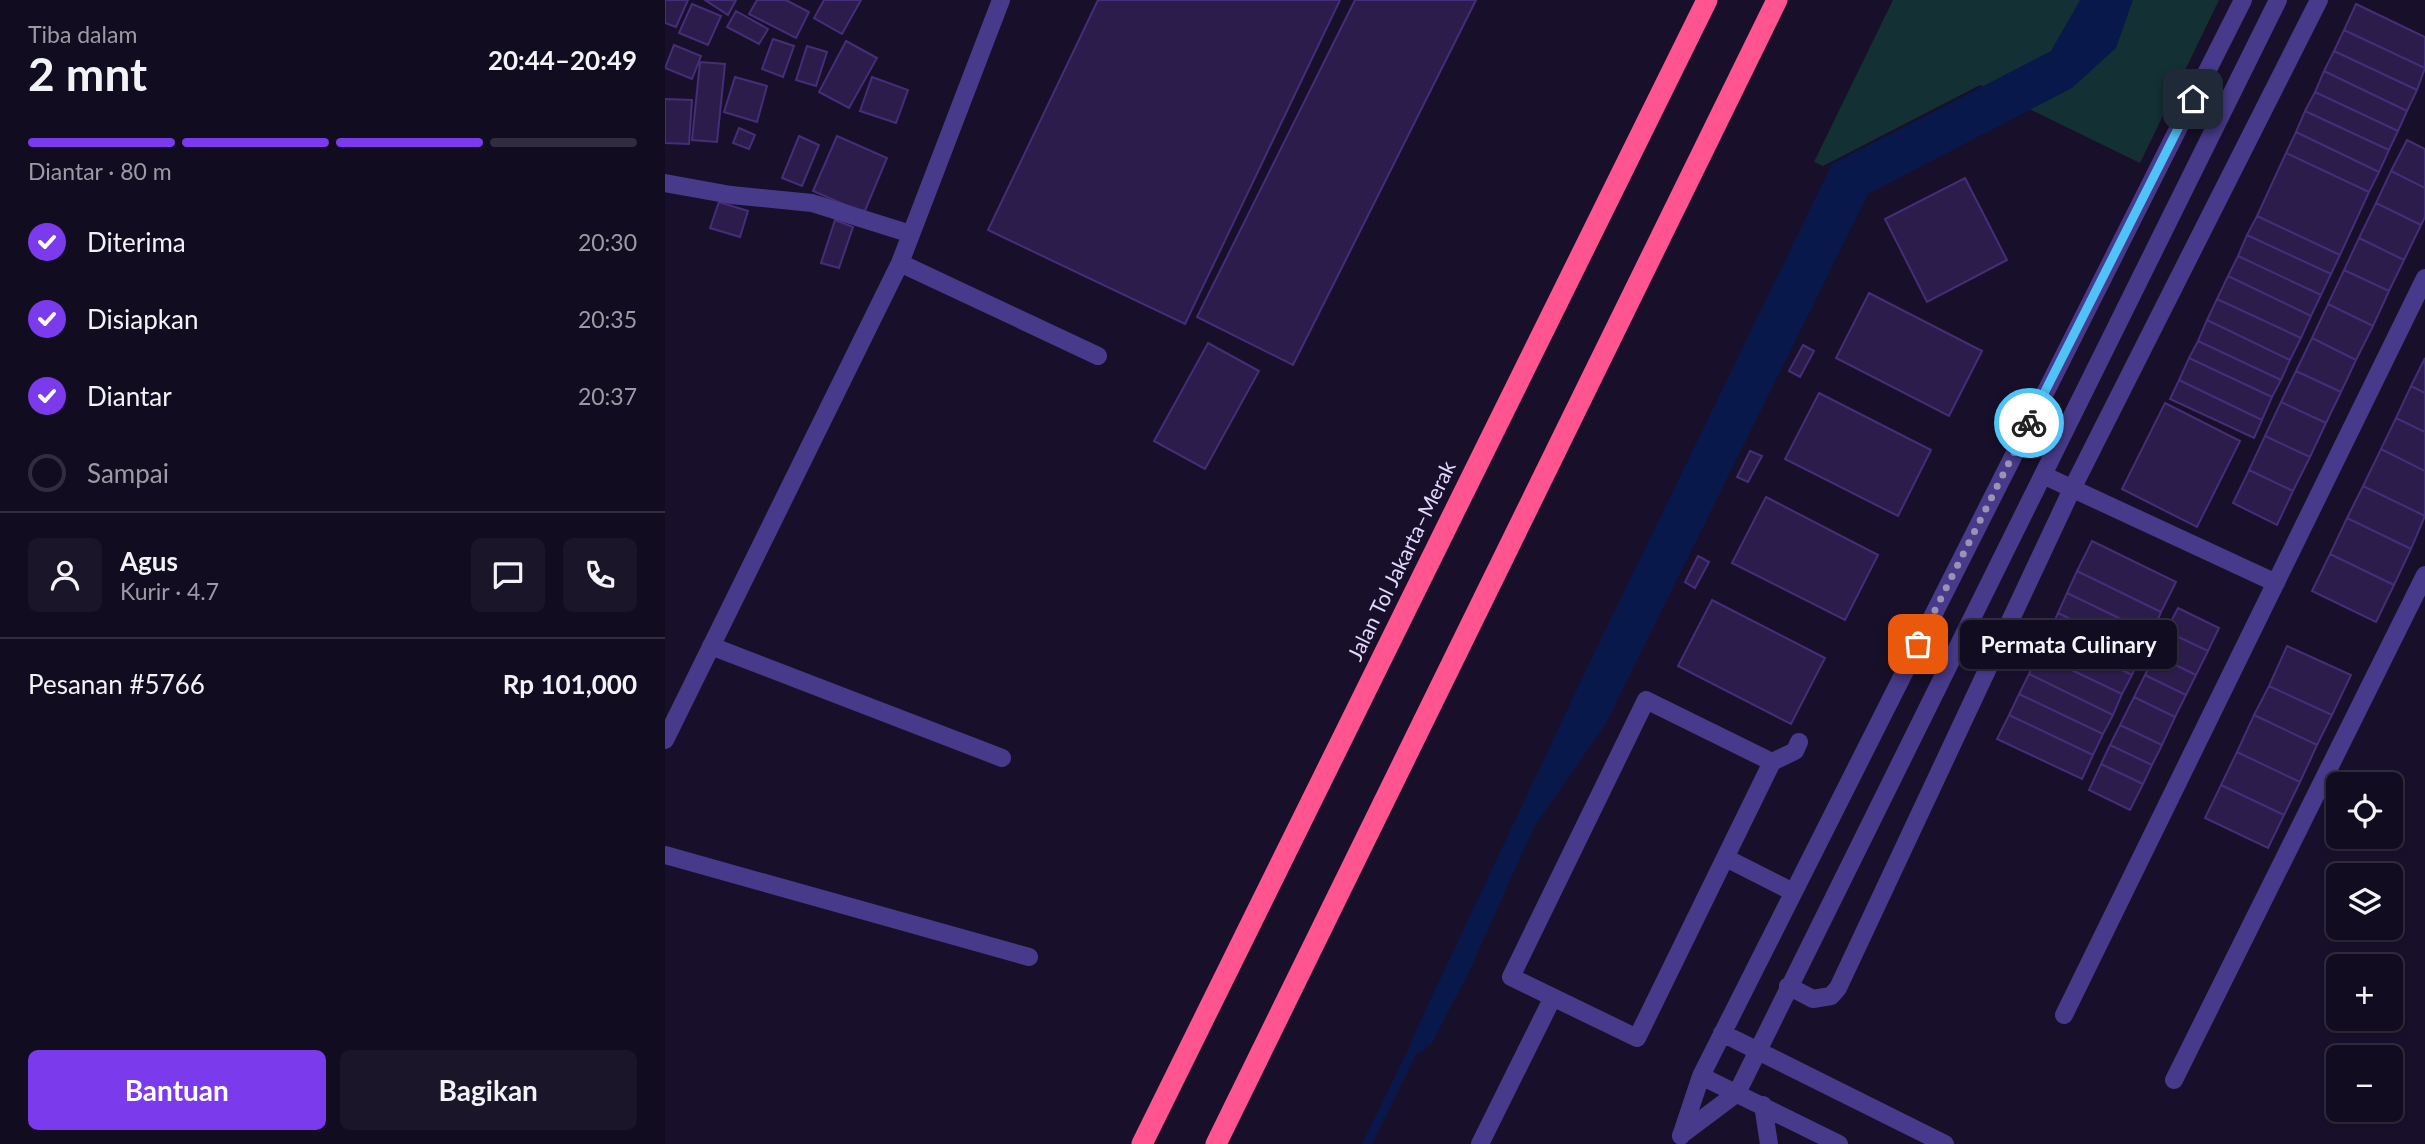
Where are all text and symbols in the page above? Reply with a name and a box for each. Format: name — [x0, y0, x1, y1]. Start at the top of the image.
text: Tiba dalam — [28, 20, 137, 48]
text: 20:44–20:49 — [488, 44, 637, 76]
text: 2 mnt — [28, 46, 147, 101]
pin — [2163, 69, 2223, 129]
icon: home — [2174, 80, 2212, 118]
text: Diantar · 80 m — [28, 157, 172, 185]
icon: check — [28, 223, 66, 261]
text: Diterima — [87, 226, 186, 258]
text: 20:30 — [578, 228, 637, 256]
icon: check — [28, 300, 66, 338]
text: Disiapkan — [87, 303, 198, 335]
text: 20:35 — [578, 305, 637, 333]
icon: check — [28, 377, 66, 415]
text: Diantar — [87, 380, 172, 412]
text: 20:37 — [578, 382, 637, 410]
courier — [1994, 388, 2064, 458]
icon: bike — [2010, 404, 2048, 442]
street label: Jalan Tol Jakarta–Merak — [1341, 456, 1460, 664]
text: Sampai — [87, 457, 169, 489]
button: person — [28, 538, 102, 612]
button: chat — [471, 538, 545, 612]
button: phone — [563, 538, 637, 612]
text: Agus — [120, 545, 178, 577]
text: Kurir · 4.7 — [120, 577, 219, 605]
pin — [1888, 614, 1948, 674]
callout: Permata Culinary — [1960, 620, 2177, 668]
icon: bag — [1899, 625, 1937, 663]
text: Permata Culinary — [1980, 630, 2157, 658]
text: Pesanan #5766 — [28, 668, 205, 700]
text: Rp 101,000 — [503, 668, 637, 700]
map controls — [2326, 772, 2403, 1122]
button: locate — [2326, 772, 2403, 849]
button: layers — [2326, 863, 2403, 940]
button: + — [2326, 954, 2403, 1031]
button: − — [2326, 1045, 2403, 1122]
button: Bantuan — [28, 1050, 326, 1130]
button: Bagikan — [340, 1050, 637, 1130]

